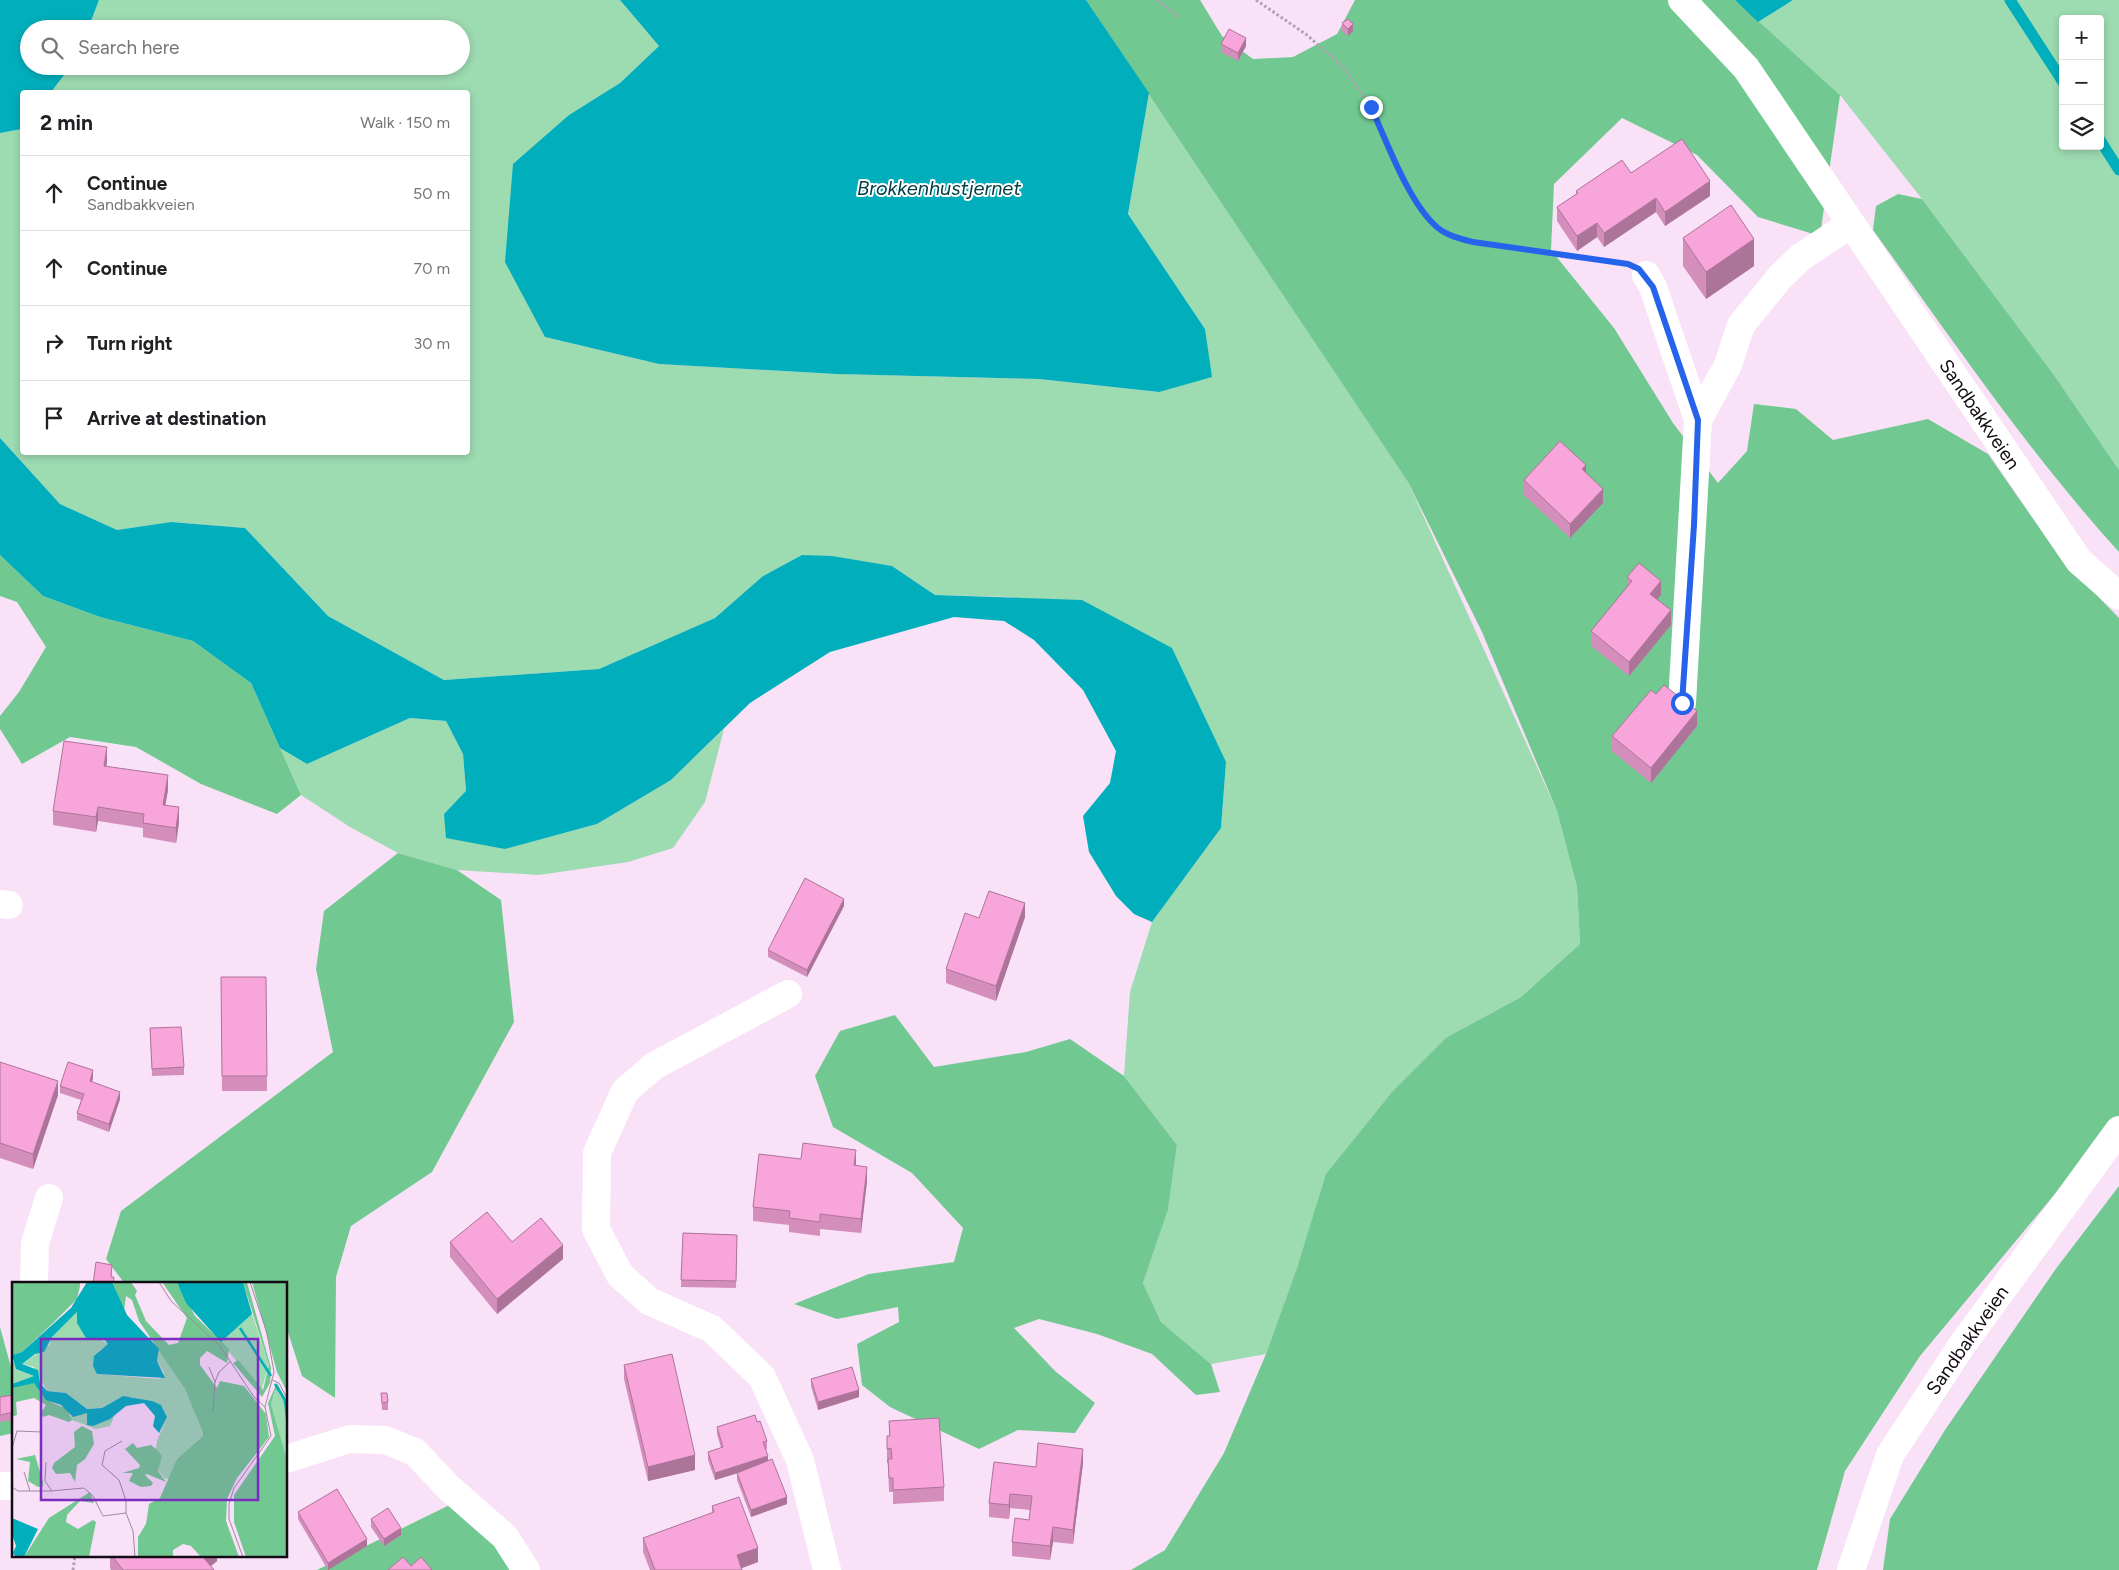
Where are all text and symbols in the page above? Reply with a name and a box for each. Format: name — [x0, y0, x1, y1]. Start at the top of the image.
map controls — [2059, 15, 2104, 150]
button: + — [2059, 15, 2104, 60]
search box — [20, 20, 470, 75]
icon: search — [38, 34, 66, 62]
text: Search here — [78, 36, 180, 59]
button: − — [2059, 60, 2104, 105]
route end — [1360, 96, 1383, 119]
button: layers — [2059, 105, 2104, 150]
text: 2 min — [40, 110, 93, 135]
text: Walk · 150 m — [360, 113, 450, 132]
text: Continue — [87, 172, 167, 195]
water label: Brokkenhustjernet — [857, 176, 1021, 200]
icon: ahead — [40, 179, 68, 207]
text: 50 m — [413, 184, 450, 203]
text: Sandbakkveien — [87, 195, 195, 214]
icon: ahead — [40, 254, 68, 282]
text: Continue — [87, 257, 167, 280]
text: 70 m — [414, 259, 450, 278]
icon: right — [40, 329, 68, 357]
text: Turn right — [87, 332, 173, 355]
text: 30 m — [413, 334, 450, 353]
street label: Sandbakkveien — [1934, 355, 2025, 474]
icon: arrive — [40, 404, 68, 432]
text: Arrive at destination — [87, 407, 266, 430]
route start — [1671, 692, 1694, 715]
street label: Sandbakkveien — [1921, 1281, 2013, 1399]
inset map — [12, 1282, 288, 1558]

